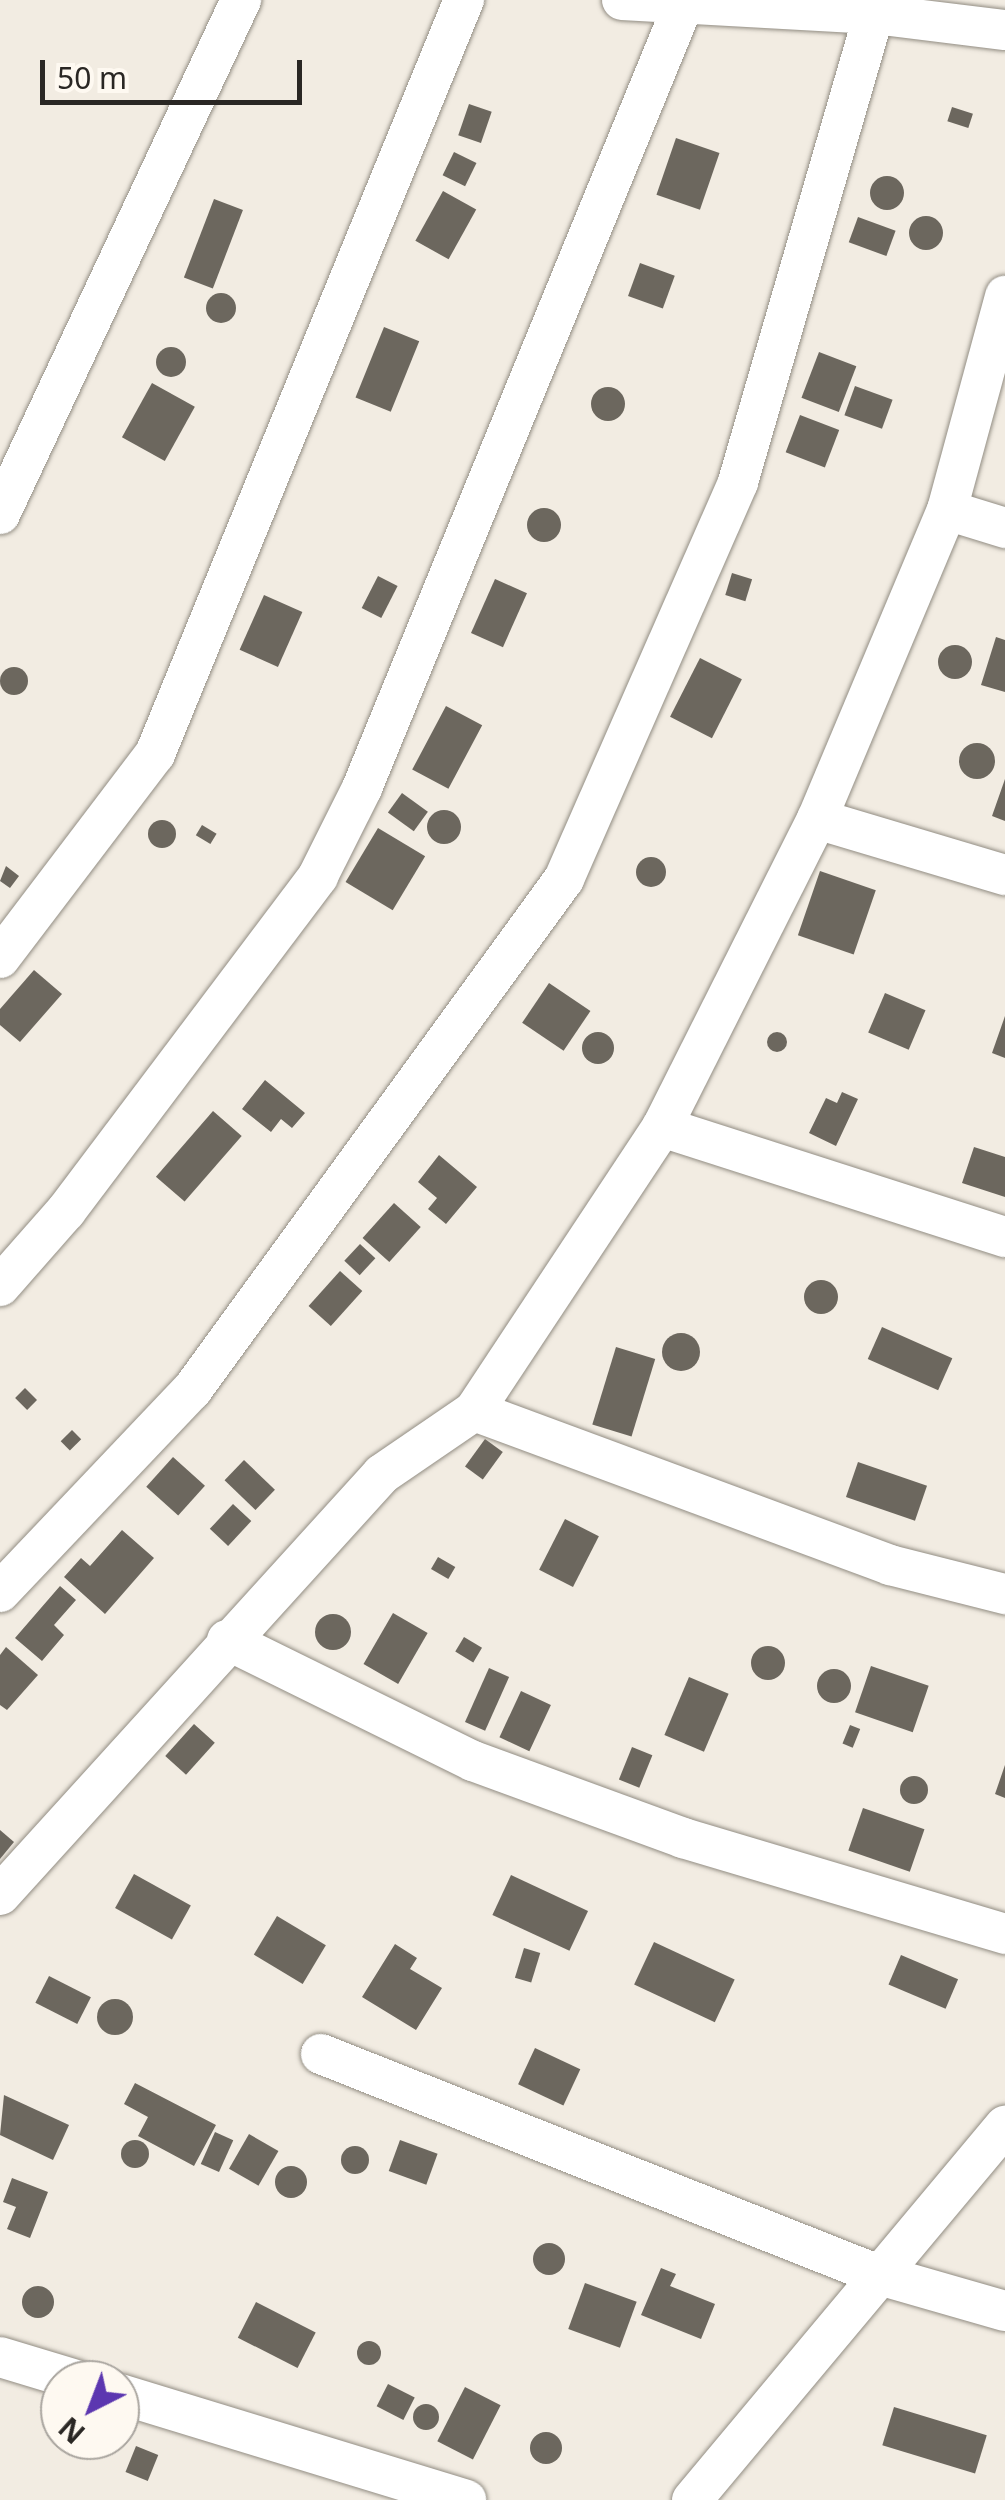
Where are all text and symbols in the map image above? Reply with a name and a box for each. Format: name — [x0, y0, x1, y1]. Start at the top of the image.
scale bar — [45, 40, 308, 102]
text: 50 m — [57, 57, 127, 98]
north arrow — [40, 2360, 140, 2460]
text: N — [50, 2409, 92, 2453]

